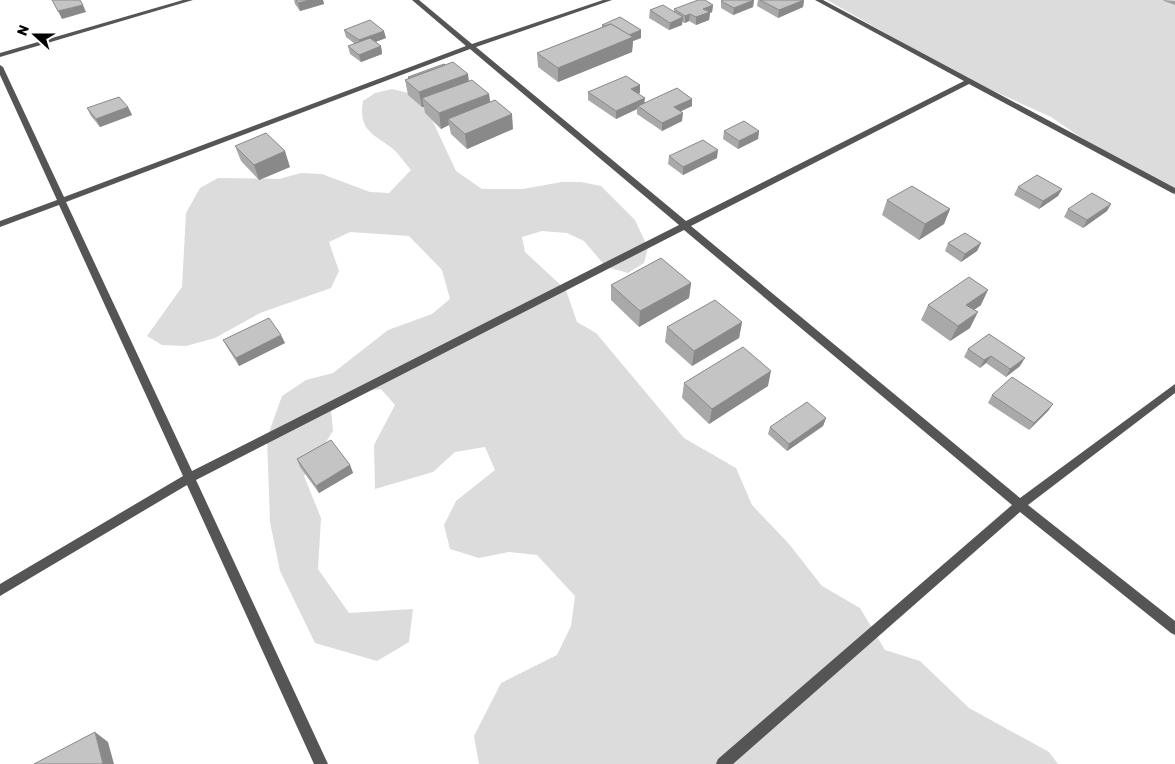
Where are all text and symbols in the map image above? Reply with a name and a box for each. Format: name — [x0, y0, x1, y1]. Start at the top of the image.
north arrow — [10, 10, 60, 60]
text: N — [14, 23, 33, 38]

